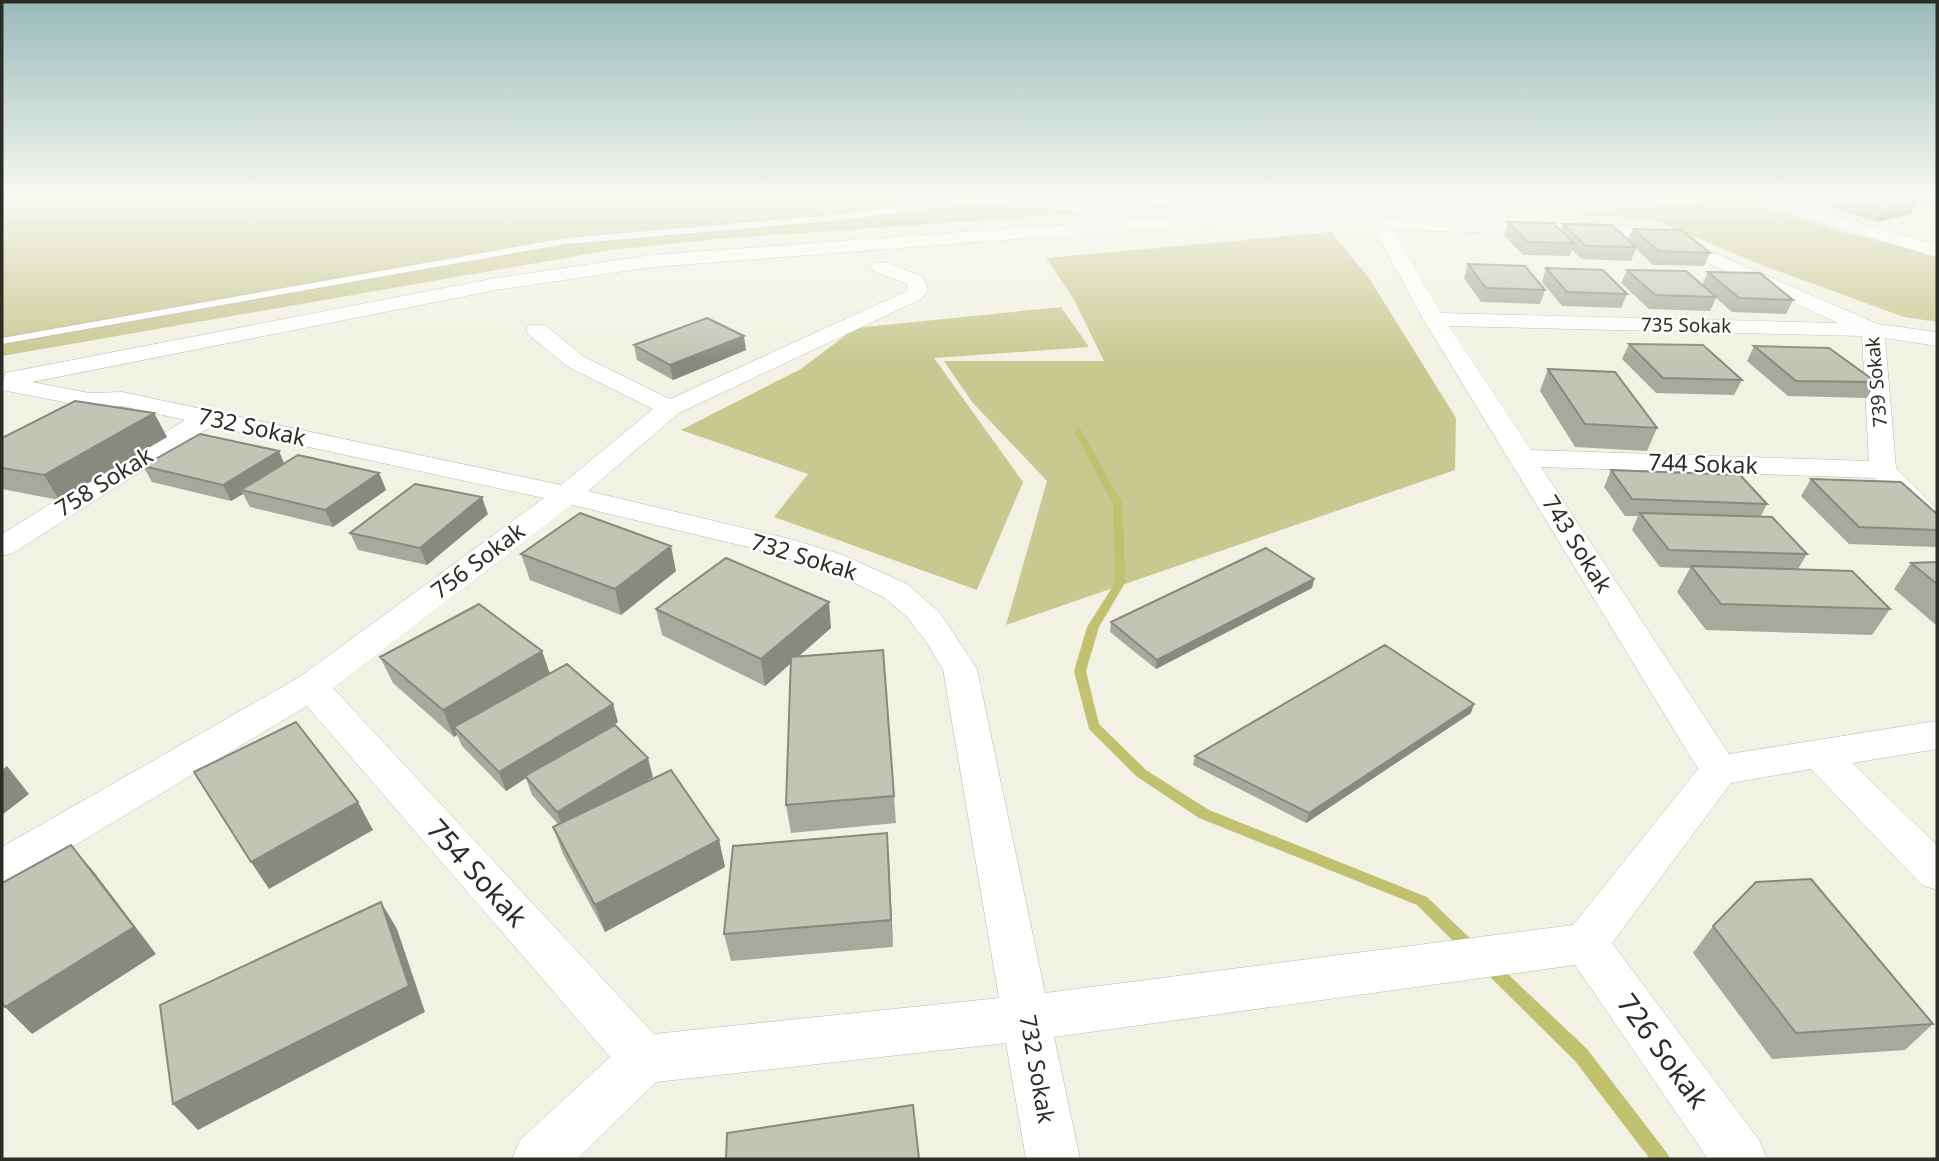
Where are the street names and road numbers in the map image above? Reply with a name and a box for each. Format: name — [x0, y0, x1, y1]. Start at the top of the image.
street label: 735 Sokak — [1641, 311, 1731, 339]
street label: 739 Sokak — [1859, 336, 1893, 428]
street label: 732 Sokak — [195, 399, 310, 453]
street label: 758 Sokak — [49, 438, 159, 524]
street label: 744 Sokak — [1648, 445, 1759, 481]
street label: 743 Sokak — [1535, 489, 1621, 599]
street label: 756 Sokak — [424, 514, 531, 606]
street label: 732 Sokak — [747, 525, 862, 588]
street label: 754 Sokak — [419, 810, 536, 935]
street label: 726 Sokak — [1609, 985, 1718, 1116]
street label: 732 Sokak — [1013, 1012, 1063, 1126]

